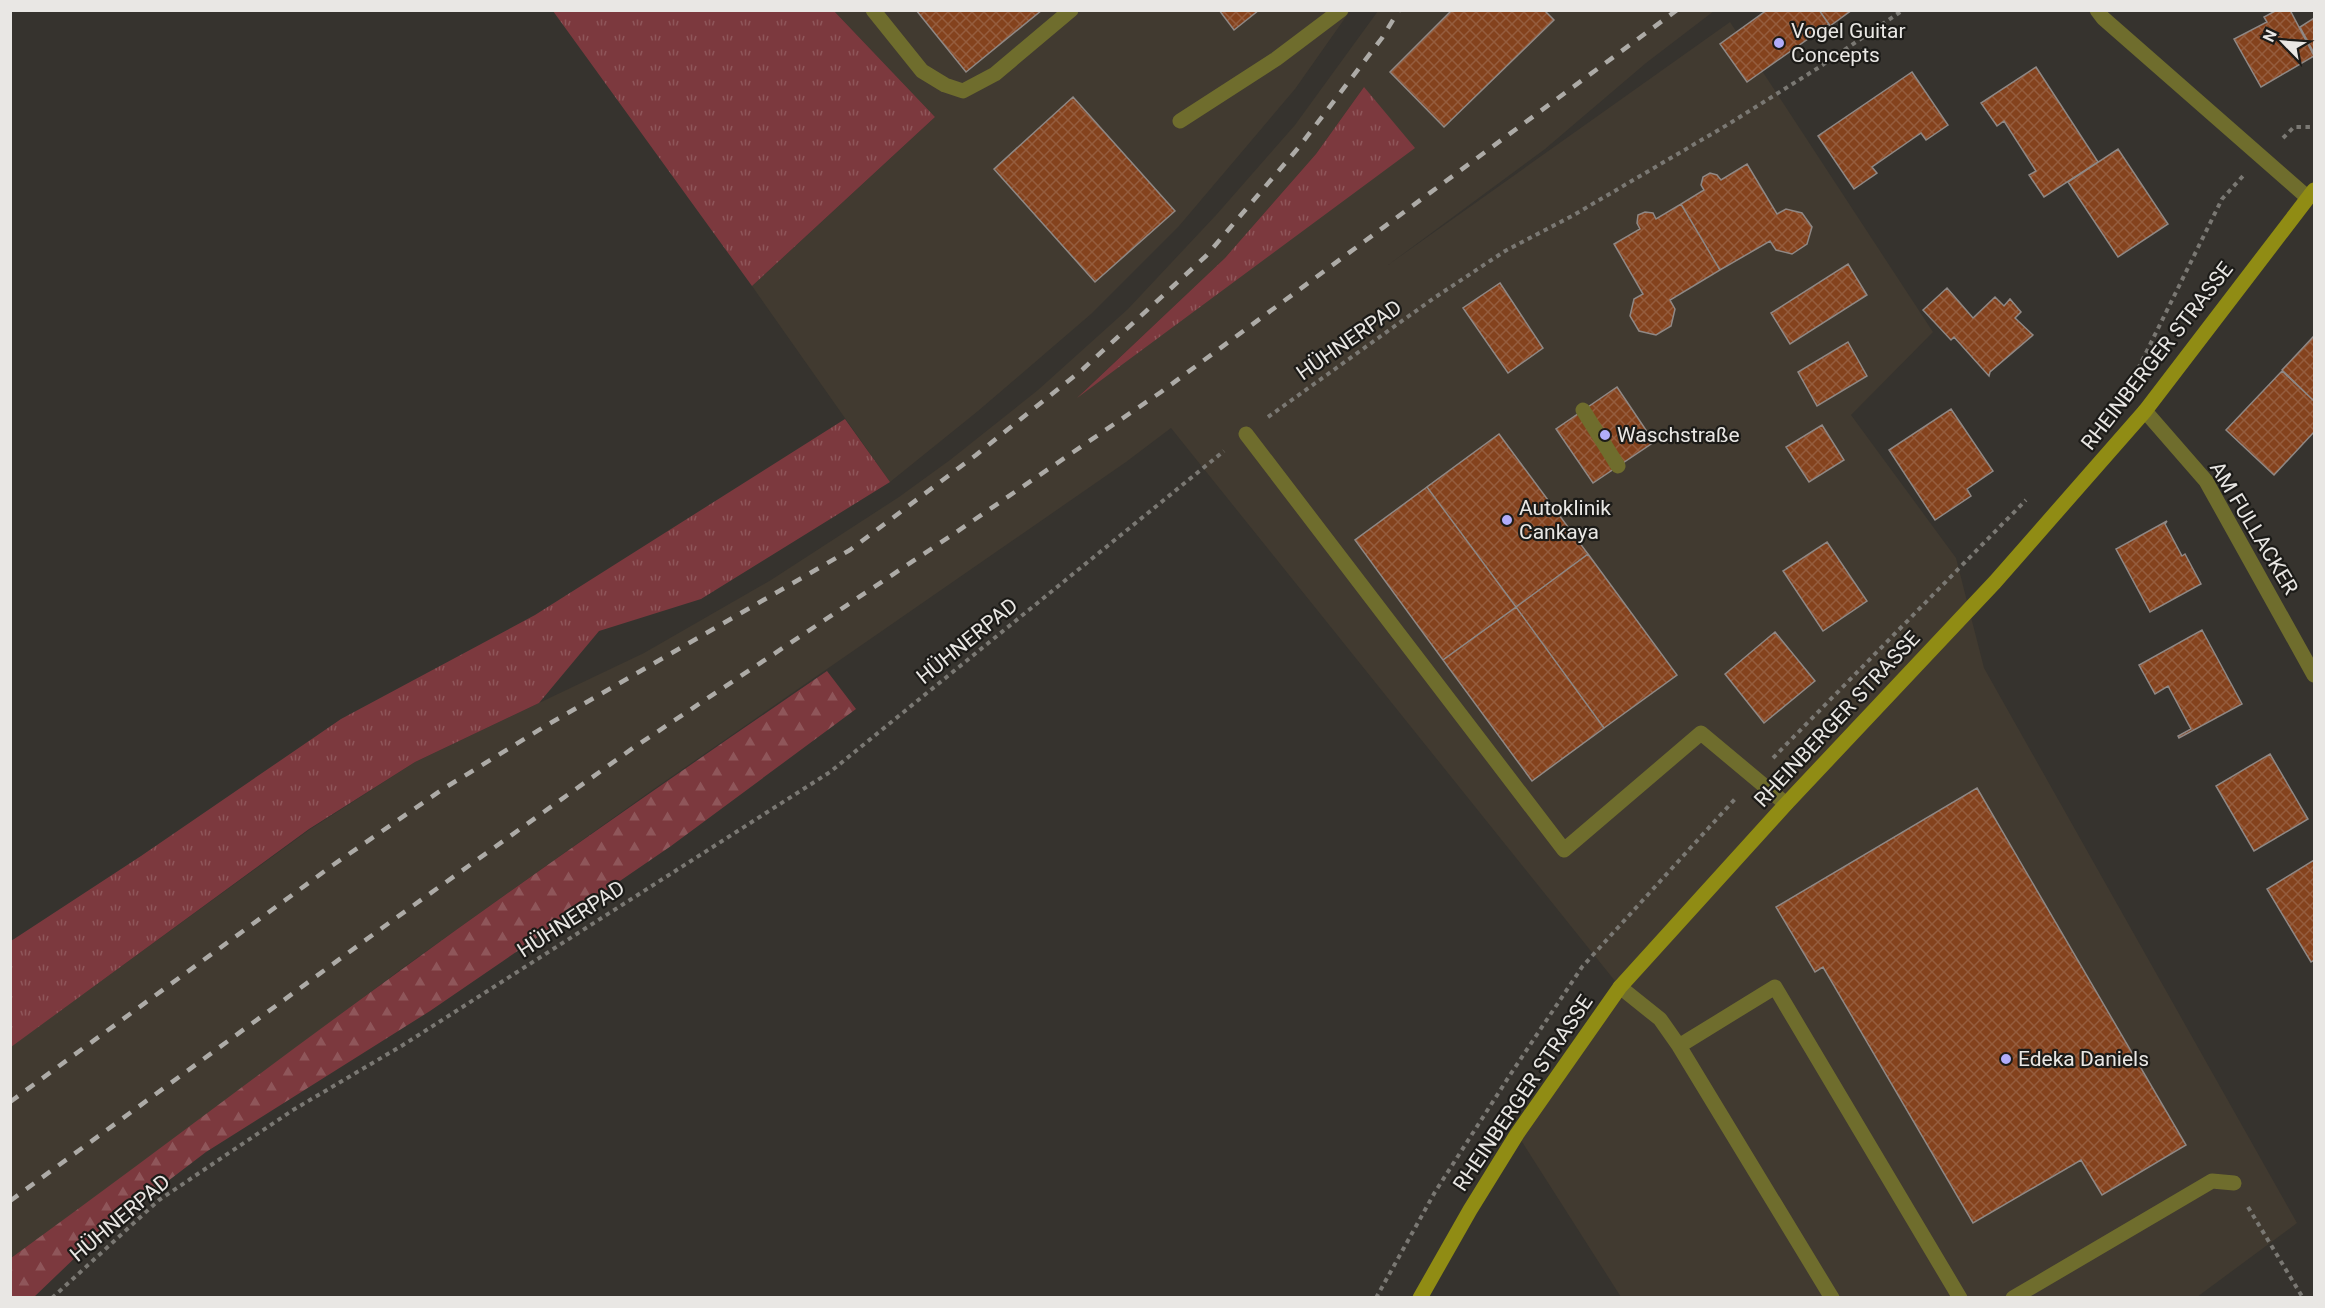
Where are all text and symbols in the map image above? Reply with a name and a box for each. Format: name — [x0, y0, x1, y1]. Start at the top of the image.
north arrow — [2253, 12, 2313, 72]
place label: Vogel Guitar Concepts — [1791, 19, 1906, 67]
text: N — [2259, 27, 2281, 45]
marker: Vogel Guitar Concepts — [1772, 36, 1786, 50]
street label: RHEINBERGER STRASSE — [2076, 257, 2238, 455]
street label: HÜHNERPAD — [1292, 295, 1406, 385]
place label: Waschstraße — [1617, 423, 1740, 447]
marker: Waschstraße — [1598, 428, 1612, 442]
street label: AM FULLACKER — [2205, 457, 2303, 599]
place label: Autoklinik Cankaya — [1519, 496, 1611, 544]
marker: Autoklinik Cankaya — [1500, 513, 1514, 527]
street label: HÜHNERPAD — [912, 593, 1022, 689]
street label: RHEINBERGER STRASSE — [1749, 626, 1925, 812]
street label: HÜHNERPAD — [513, 876, 629, 962]
street label: RHEINBERGER STRASSE — [1448, 990, 1598, 1196]
place label: Edeka Daniels — [2018, 1047, 2149, 1071]
marker: Edeka Daniels — [1999, 1052, 2013, 1066]
street label: HÜHNERPAD — [65, 1169, 175, 1267]

